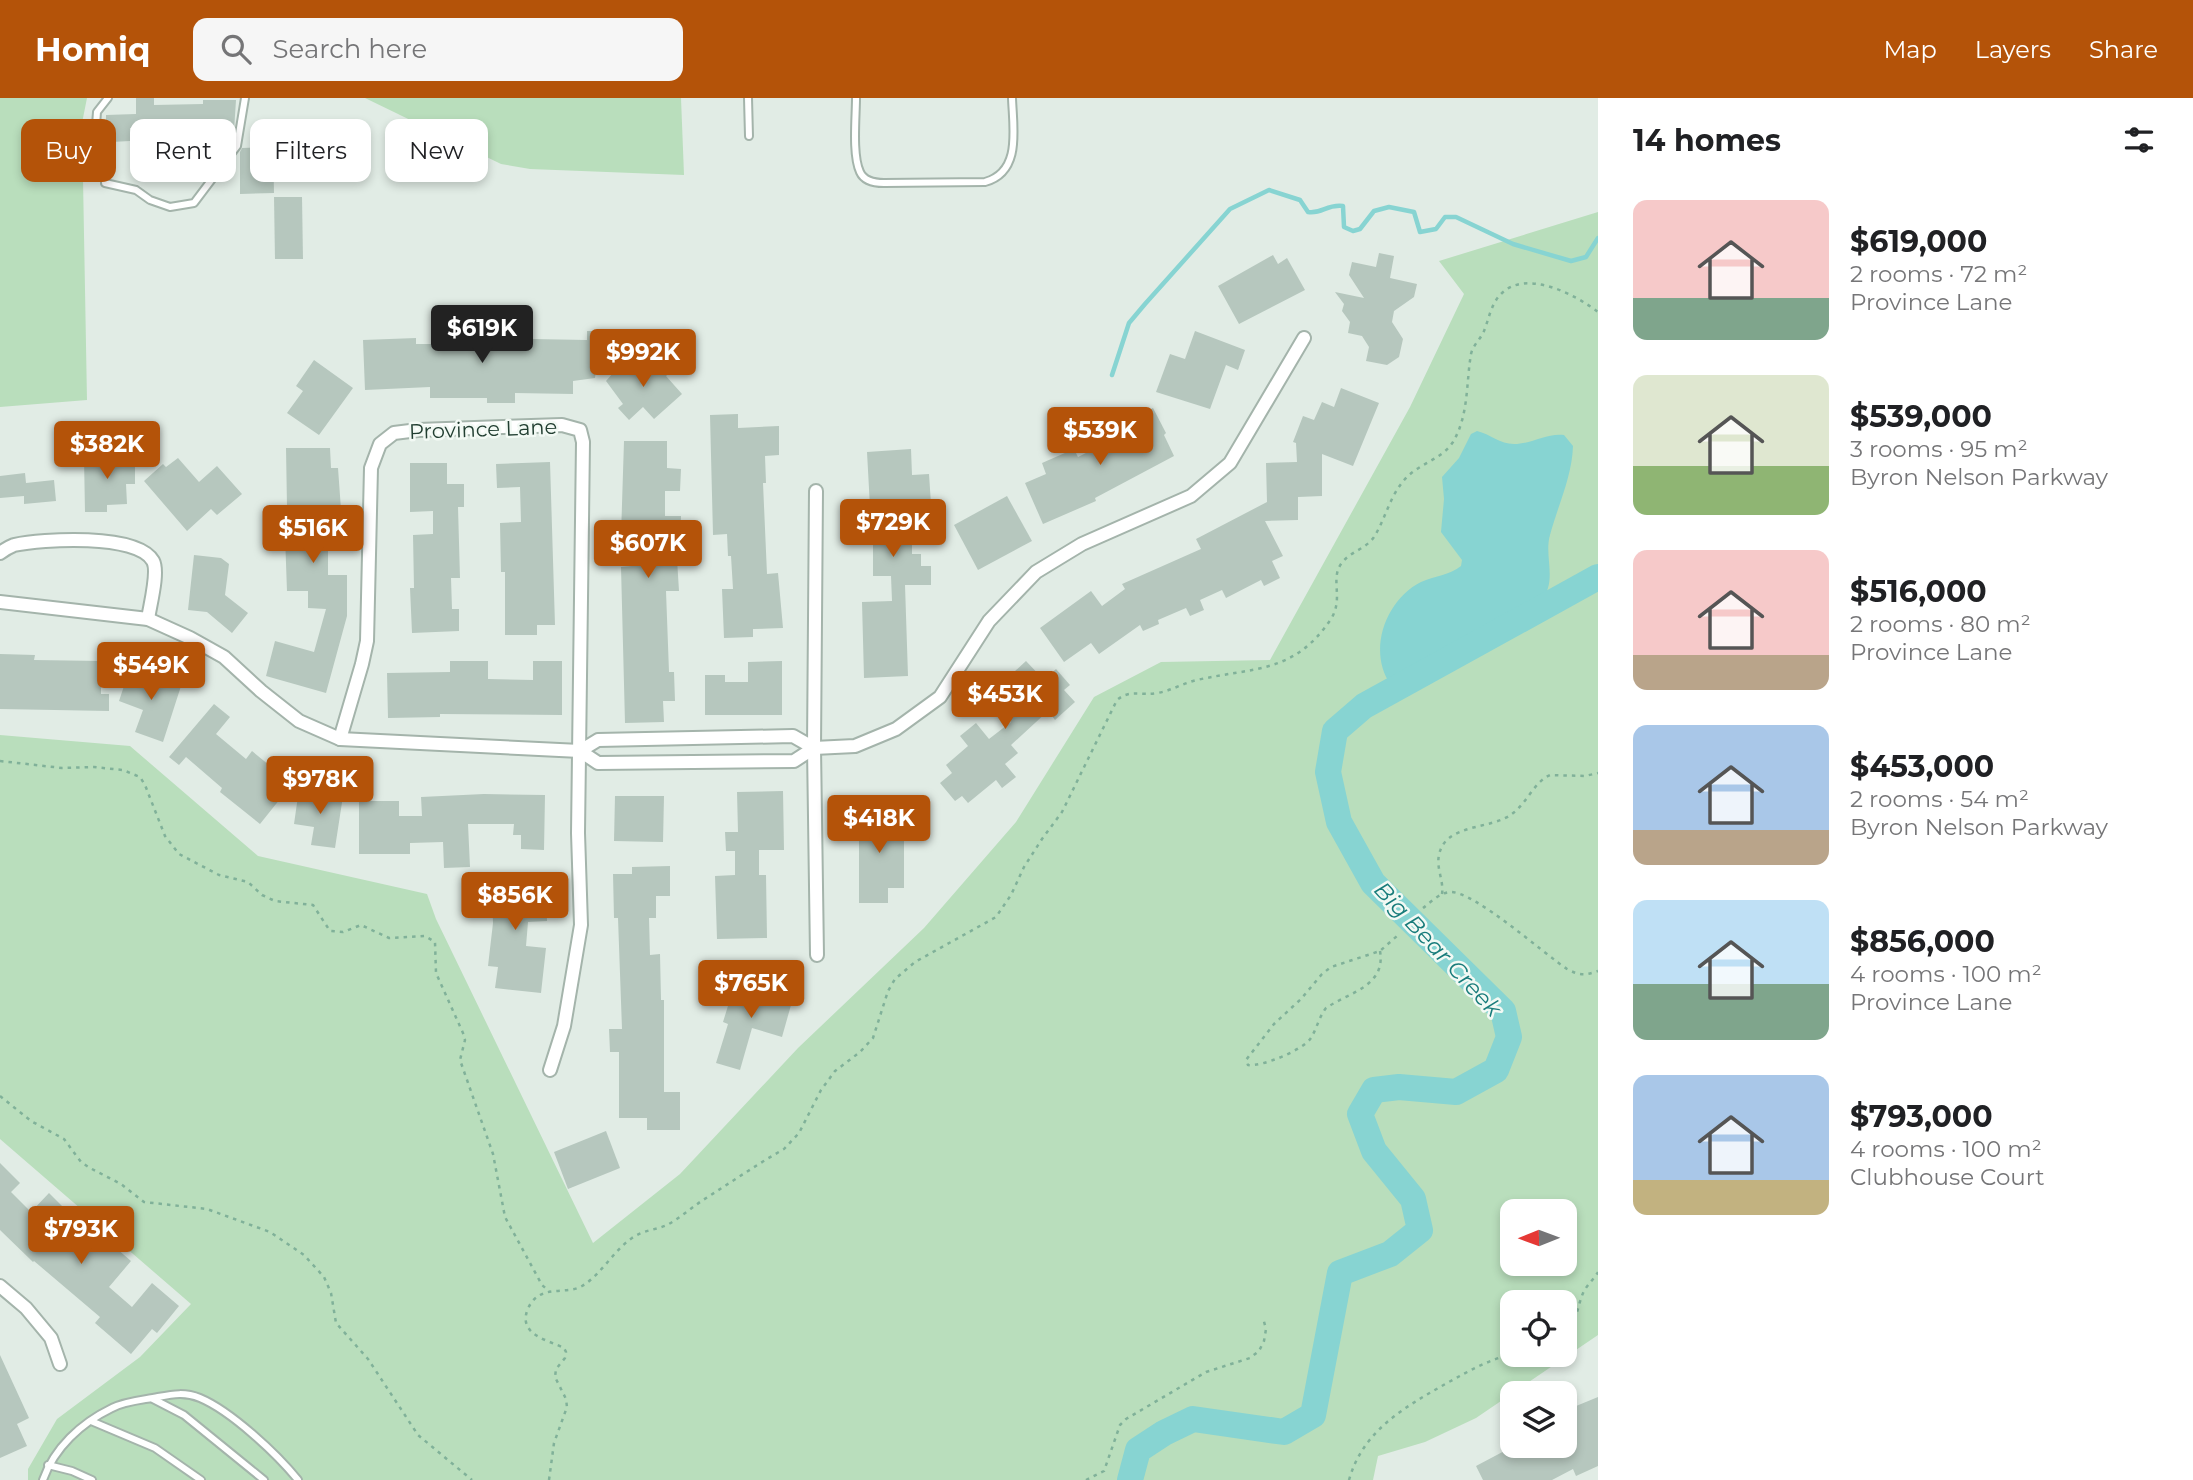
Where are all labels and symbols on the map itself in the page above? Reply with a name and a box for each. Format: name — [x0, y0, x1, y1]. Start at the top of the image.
pin: $619K — [433, 306, 531, 365]
pin: $992K — [594, 330, 692, 389]
pin: $539K — [1051, 408, 1149, 467]
street label: Province Lane — [408, 414, 558, 444]
pin: $382K — [58, 422, 156, 481]
pin: $729K — [844, 500, 942, 559]
pin: $516K — [264, 505, 362, 565]
pin: $607K — [599, 520, 697, 580]
pin: $549K — [102, 642, 200, 702]
pin: $453K — [956, 672, 1054, 731]
pin: $978K — [271, 756, 369, 816]
pin: $418K — [830, 796, 928, 855]
pin: $856K — [466, 872, 564, 932]
water label: Big Bear Creek — [1368, 876, 1509, 1023]
pin: $765K — [702, 960, 800, 1020]
north arrow — [1500, 1199, 1577, 1276]
pin: $793K — [32, 1206, 130, 1266]

